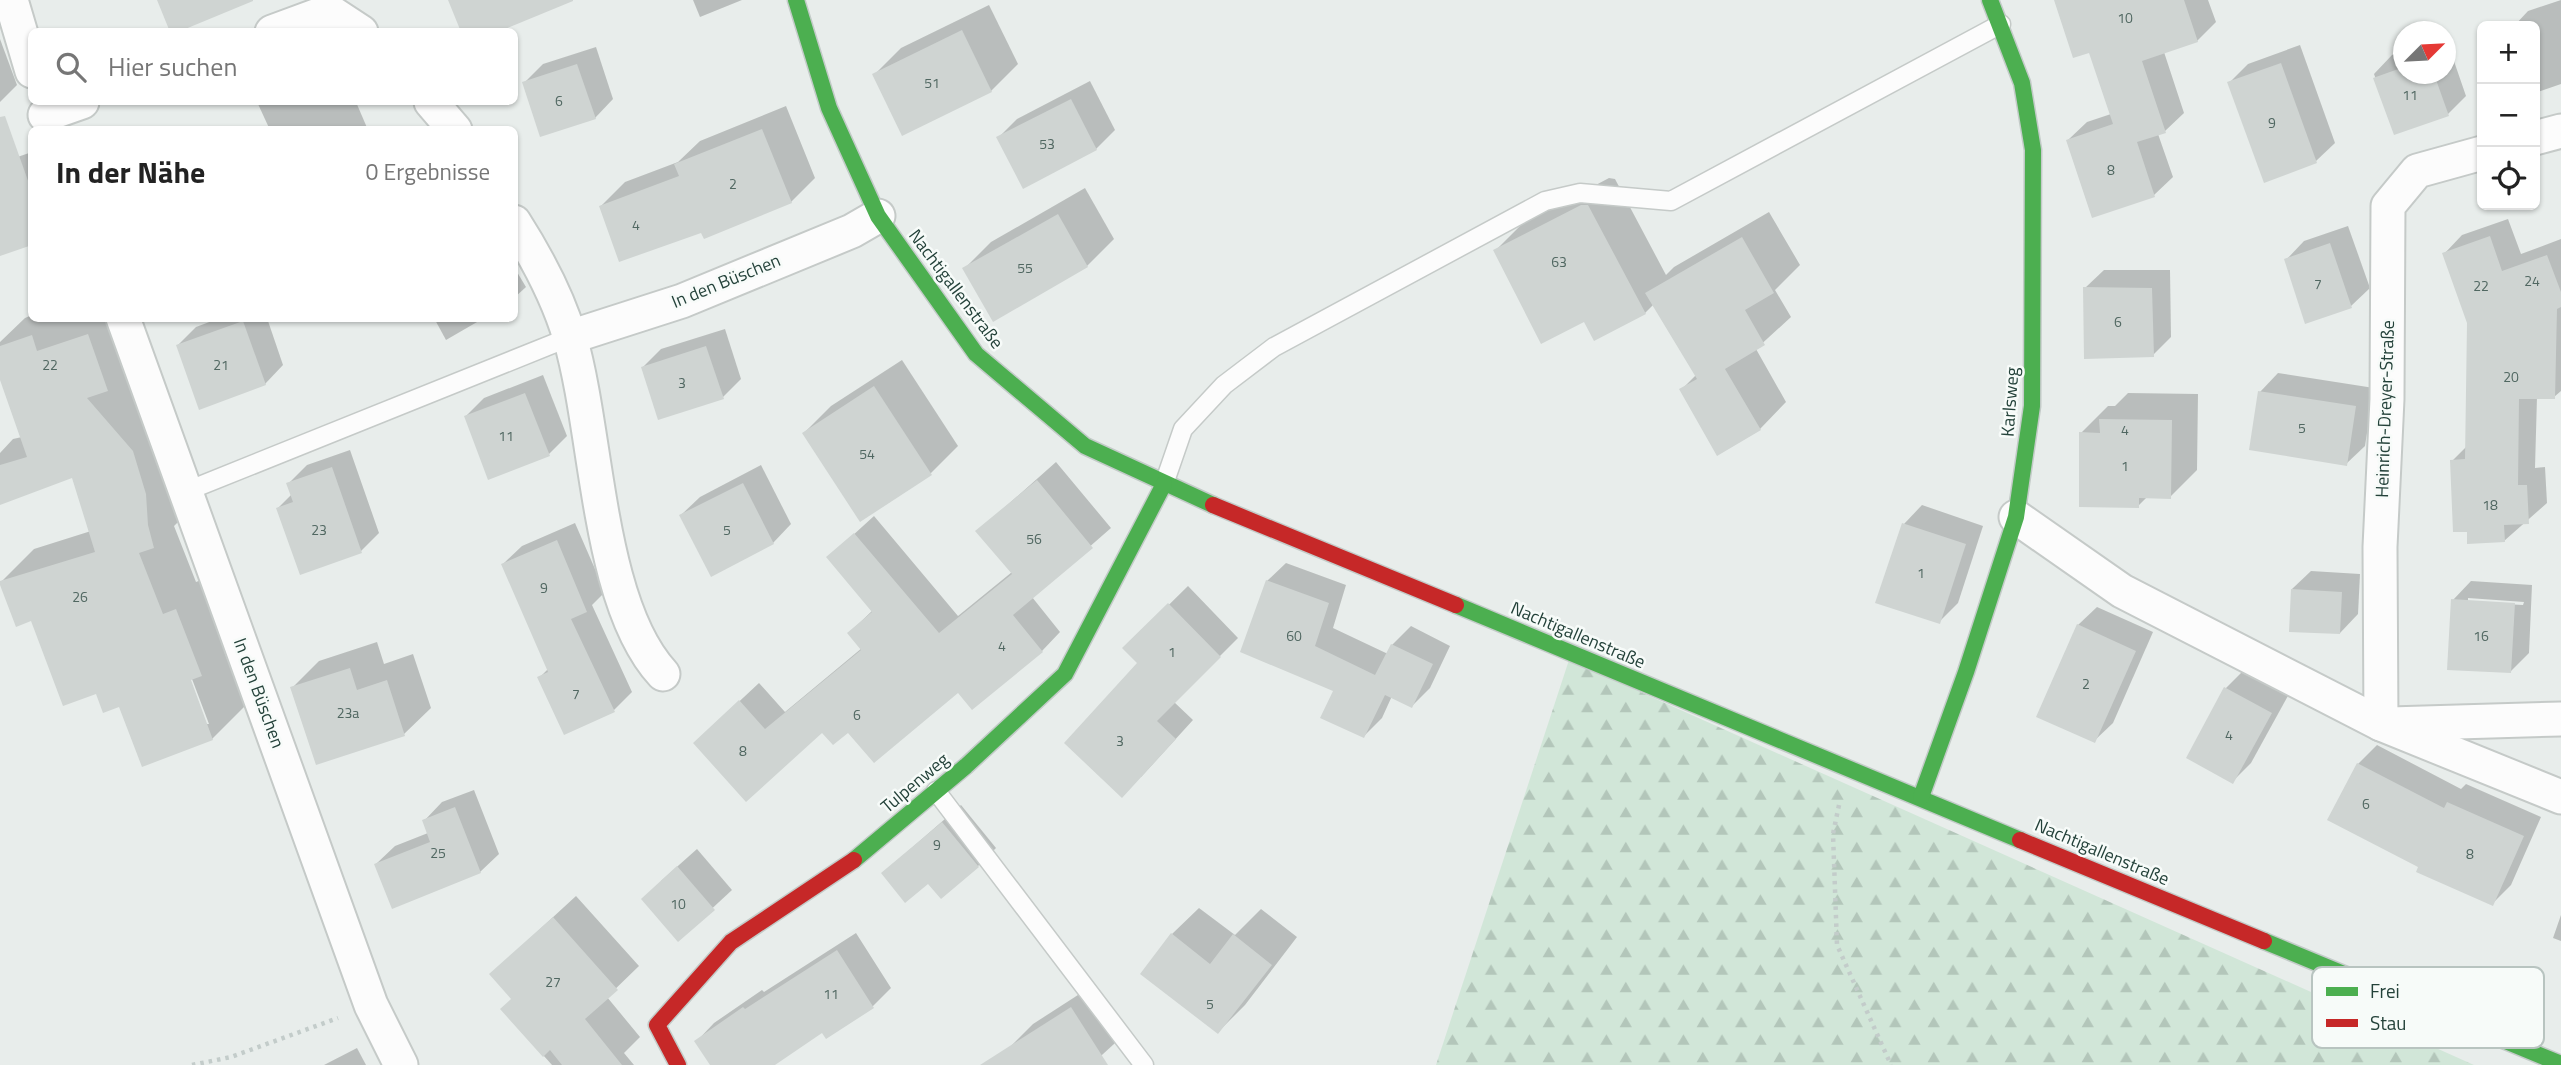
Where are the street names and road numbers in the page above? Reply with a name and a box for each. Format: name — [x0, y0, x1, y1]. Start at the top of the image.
street label: Nachtigallenstraße — [902, 223, 1010, 354]
street label: In den Büschen — [667, 246, 784, 315]
street label: Heinrich-Dreyer-Straße — [2368, 320, 2401, 498]
street label: Karlsweg — [1994, 366, 2025, 438]
street label: Nachtigallenstraße — [1507, 594, 1650, 675]
street label: In den Büschen — [227, 634, 292, 752]
street label: Tulpenweg — [875, 746, 955, 819]
street label: Nachtigallenstraße — [2031, 811, 2174, 892]

